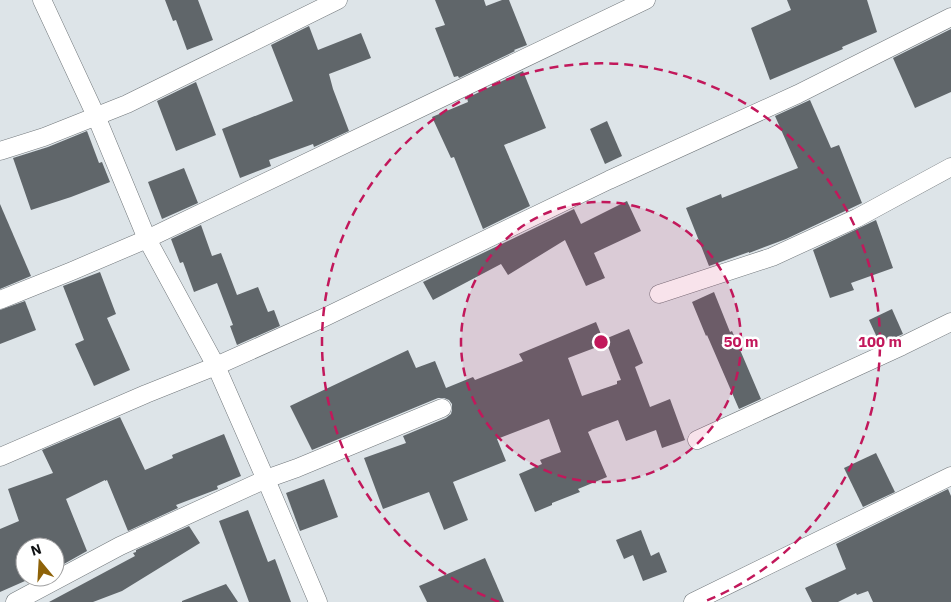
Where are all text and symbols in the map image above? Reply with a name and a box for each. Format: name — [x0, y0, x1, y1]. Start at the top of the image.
text: 50 m — [724, 332, 758, 351]
text: 100 m — [858, 332, 902, 351]
centre of rings — [592, 333, 610, 351]
north arrow — [15, 537, 65, 587]
text: N — [28, 540, 44, 560]

